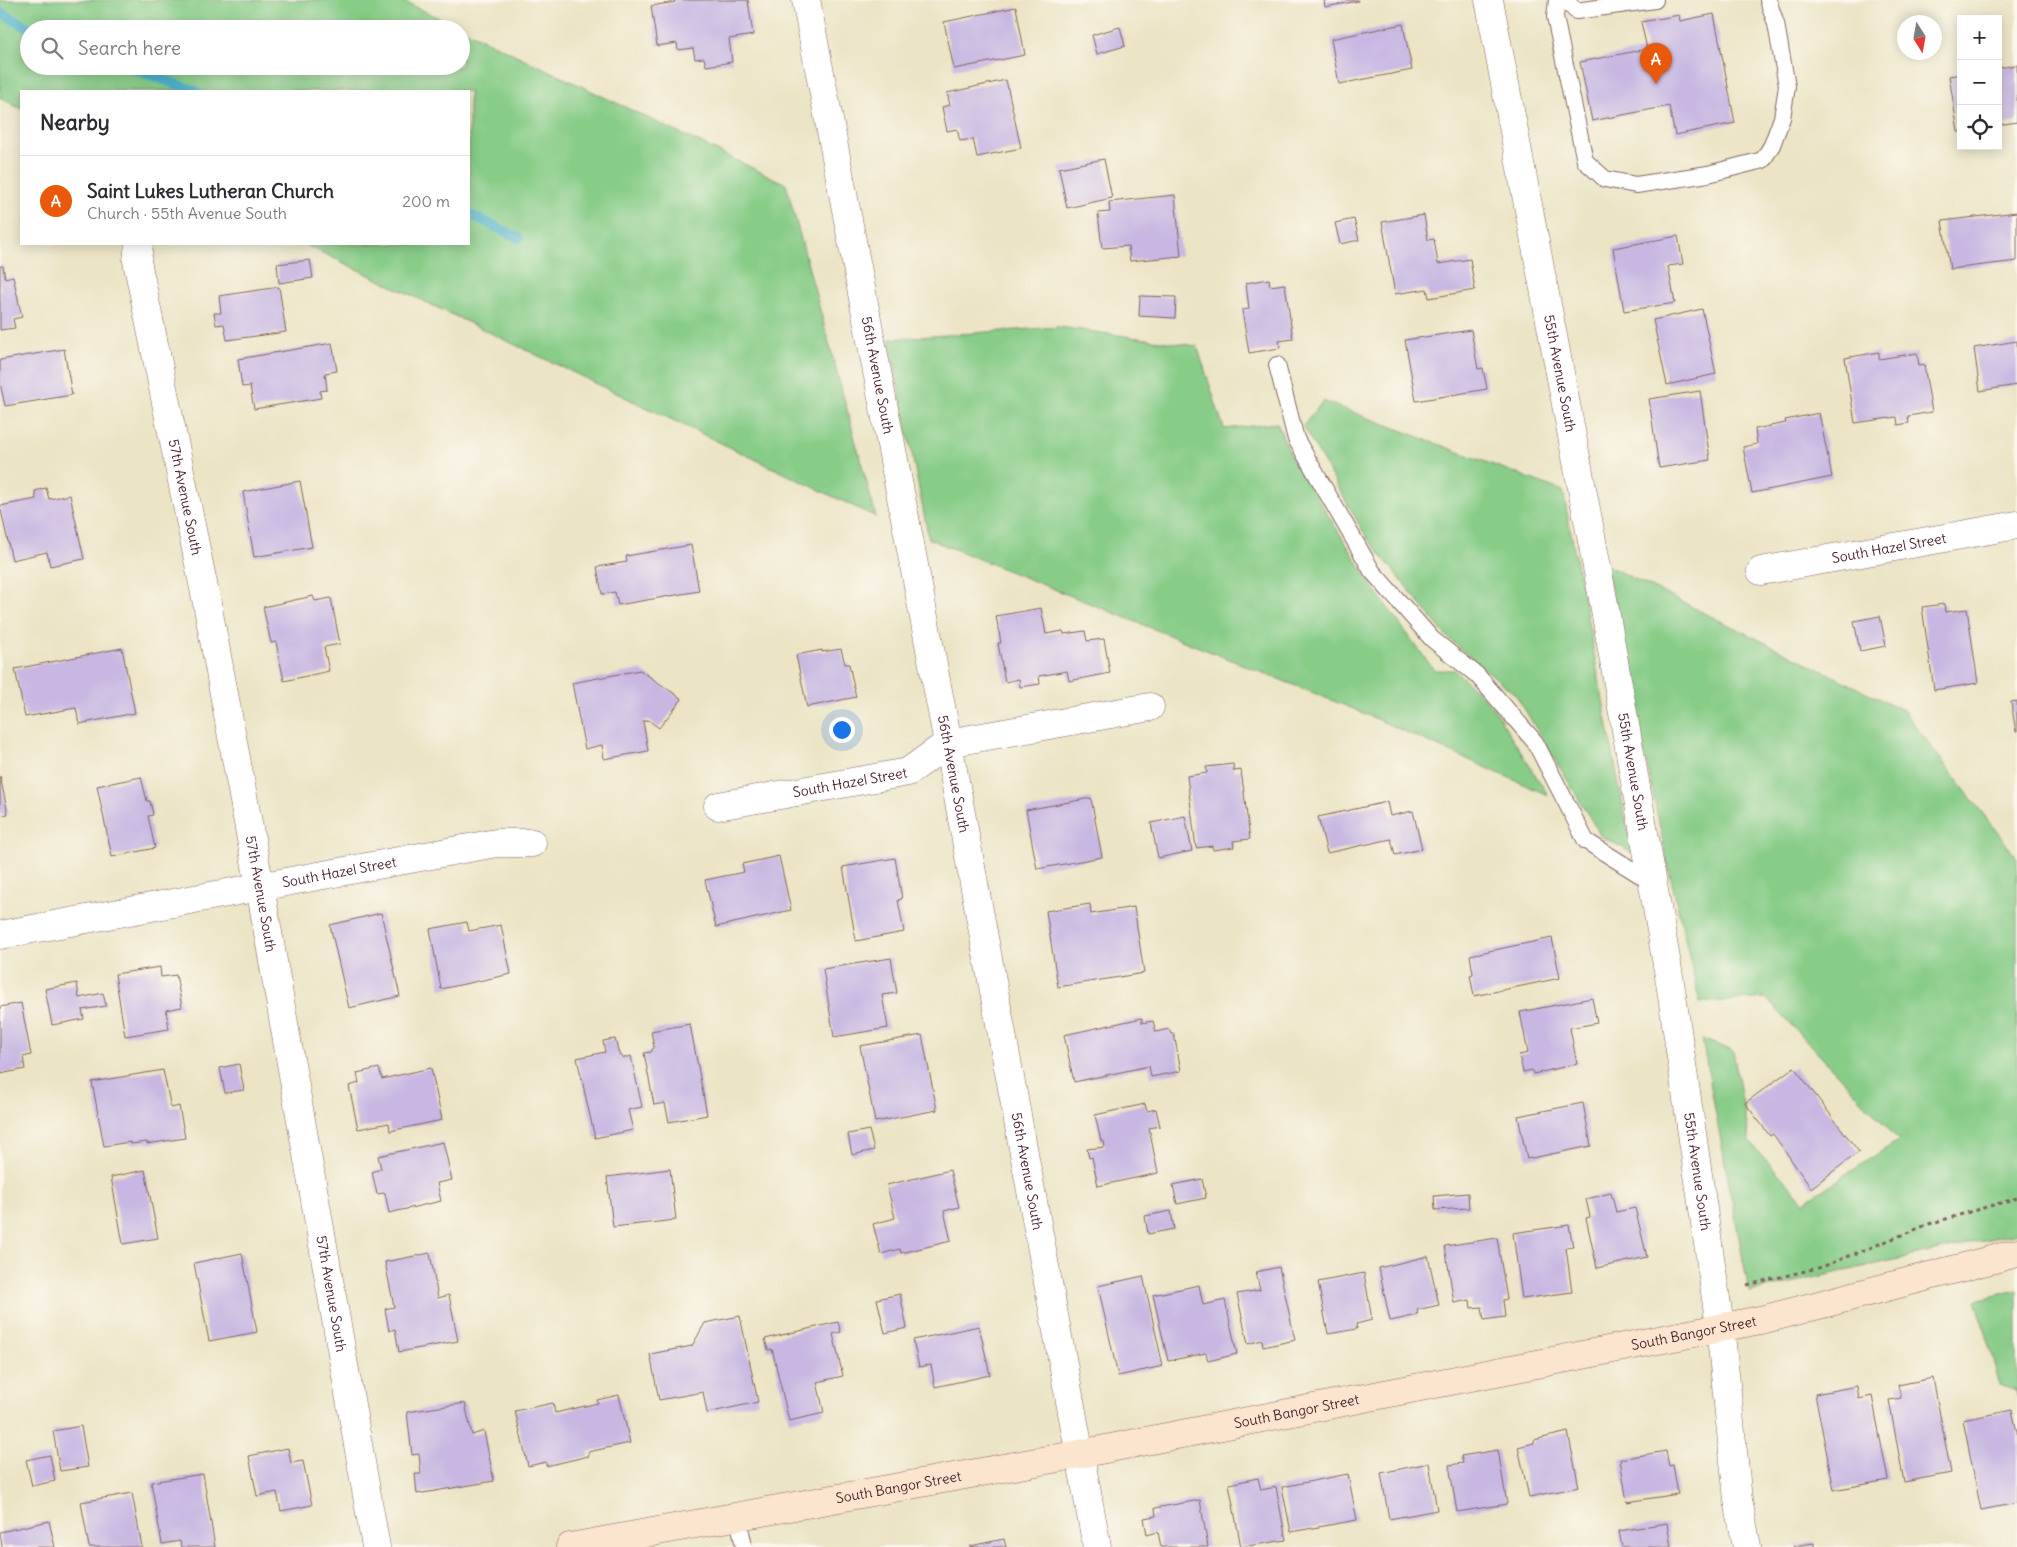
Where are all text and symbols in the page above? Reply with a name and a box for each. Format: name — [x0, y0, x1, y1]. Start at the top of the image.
north arrow — [1897, 15, 1942, 60]
map controls — [1957, 15, 2002, 150]
button: + — [1957, 15, 2002, 60]
search box — [20, 20, 470, 75]
icon: search — [38, 34, 66, 62]
text: Search here — [78, 36, 181, 60]
pin: A — [1640, 43, 1672, 84]
button: − — [1957, 60, 2002, 105]
button: locate — [1957, 105, 2002, 150]
text: Nearby — [40, 109, 110, 136]
text: Saint Lukes Lutheran Church — [87, 179, 334, 203]
text: A — [51, 191, 61, 211]
text: 200 m — [402, 191, 450, 211]
text: Church · 55th Avenue South — [87, 203, 287, 223]
street label: 55th Avenue South — [1540, 313, 1580, 434]
street label: 56th Avenue South — [858, 315, 898, 435]
street label: 57th Avenue South — [165, 437, 206, 557]
street label: South Hazel Street — [1830, 529, 1948, 567]
street label: 55th Avenue South — [1614, 711, 1652, 832]
street label: 56th Avenue South — [934, 714, 973, 834]
your location — [829, 717, 855, 743]
street label: South Hazel Street — [791, 763, 909, 801]
street label: 57th Avenue South — [242, 834, 280, 953]
street label: South Hazel Street — [281, 853, 398, 892]
street label: 56th Avenue South — [1008, 1111, 1047, 1232]
street label: 55th Avenue South — [1680, 1111, 1715, 1232]
street label: 57th Avenue South — [312, 1234, 351, 1353]
street label: South Bangor Street — [1630, 1312, 1758, 1354]
street label: South Bangor Street — [1232, 1390, 1361, 1432]
street label: South Bangor Street — [834, 1467, 963, 1507]

